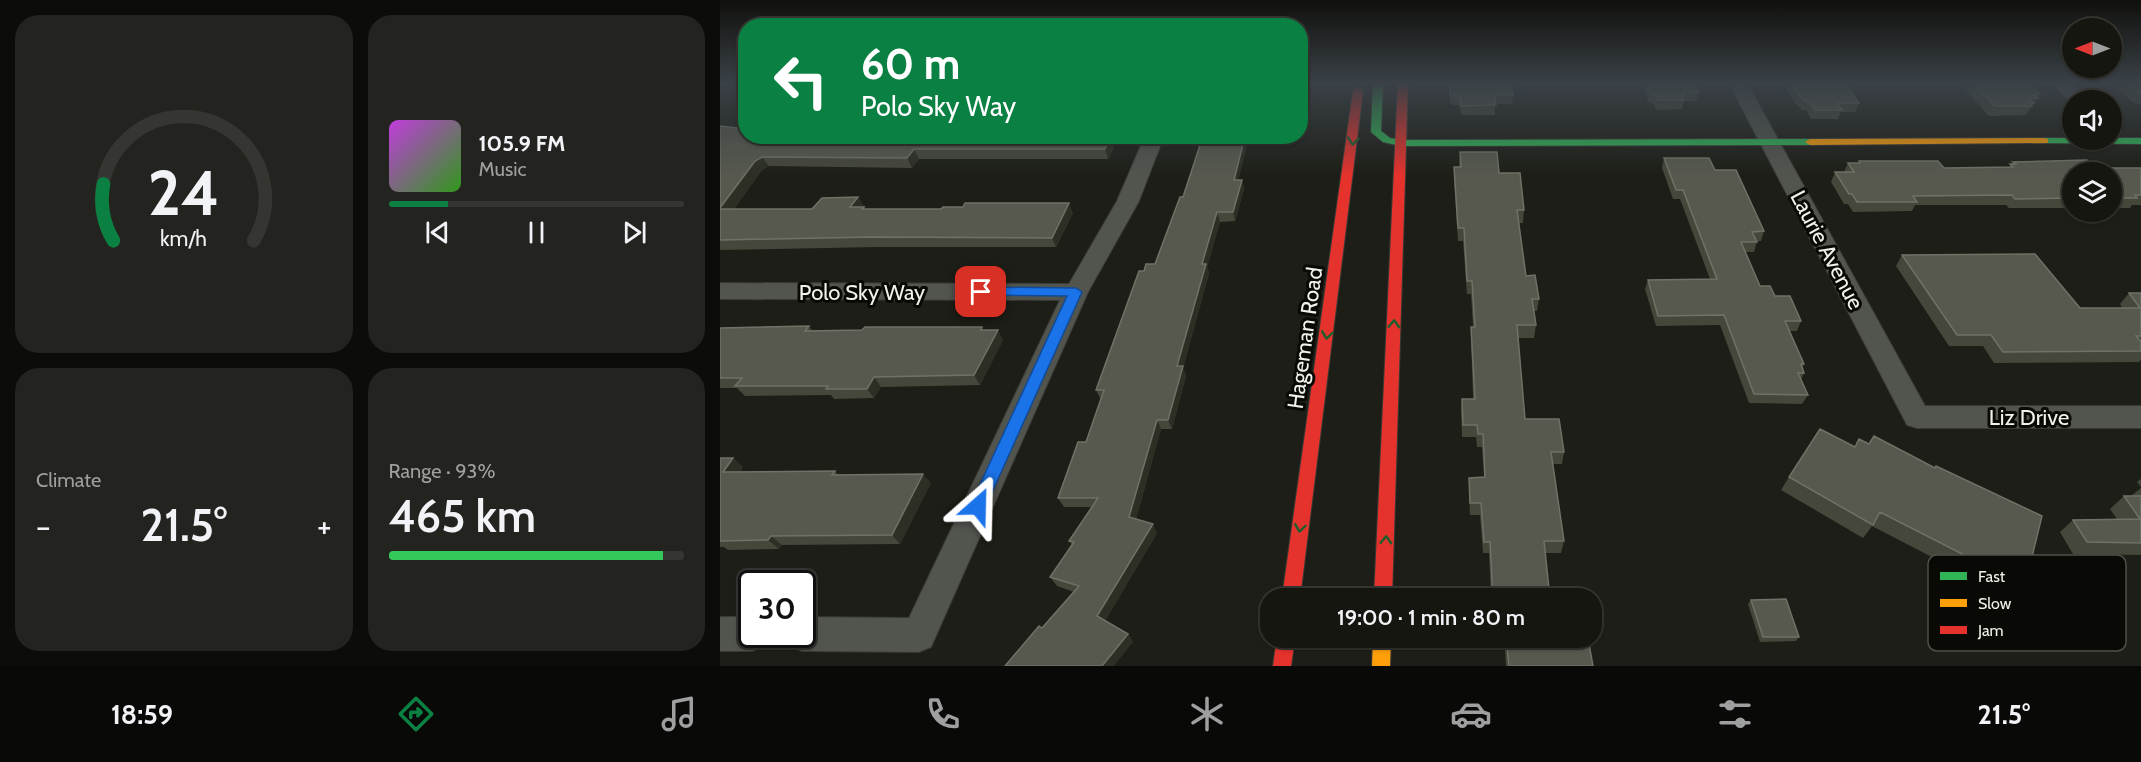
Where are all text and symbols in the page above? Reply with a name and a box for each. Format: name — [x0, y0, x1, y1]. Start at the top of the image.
north arrow — [2062, 18, 2122, 78]
map controls — [2062, 18, 2122, 222]
text: 60 m — [861, 38, 960, 90]
icon: left — [762, 42, 840, 120]
text: Polo Sky Way — [861, 90, 1016, 123]
button: sound — [2062, 90, 2122, 150]
text: 105.9 FM — [479, 130, 565, 157]
one-way arrow — [1347, 137, 1359, 146]
text: 24 — [148, 155, 220, 231]
text: Music — [479, 157, 527, 181]
button: layers — [2062, 162, 2122, 222]
street label: Laurie Avenue — [1784, 186, 1870, 314]
icon: previous — [421, 216, 454, 249]
icon: pause — [520, 216, 553, 249]
icon: next — [618, 216, 651, 249]
text: km/h — [160, 226, 207, 252]
street label: Hageman Road — [1282, 265, 1328, 411]
pin — [955, 266, 1006, 317]
icon: arrive — [964, 275, 997, 308]
street label: Polo Sky Way — [799, 279, 925, 306]
one-way arrow — [1388, 320, 1401, 329]
one-way arrow — [1321, 330, 1333, 339]
street label: Liz Drive — [1989, 404, 2069, 431]
text: Range · 93% — [389, 459, 495, 483]
text: Climate — [36, 468, 101, 492]
position arrow — [946, 474, 1010, 538]
text: 465 km — [389, 489, 536, 543]
text: 21.5° — [140, 498, 227, 552]
text: − — [36, 506, 51, 546]
text: + — [317, 506, 332, 546]
one-way arrow — [1295, 523, 1307, 532]
one-way arrow — [1379, 536, 1392, 545]
legend — [1928, 555, 2126, 651]
text: Fast — [1978, 567, 2006, 586]
speed limit sign: 30 — [738, 570, 816, 648]
text: Slow — [1978, 594, 2012, 613]
text: 19:00 · 1 min · 80 m — [1337, 604, 1525, 631]
text: Jam — [1977, 621, 2004, 640]
icon: directions — [395, 693, 437, 735]
icon: music — [658, 693, 700, 735]
icon: phone — [922, 693, 964, 735]
icon: climate — [1186, 693, 1228, 735]
icon: car — [1450, 693, 1492, 735]
icon: filters — [1714, 693, 1756, 735]
text: 18:59 — [111, 698, 173, 731]
text: 21.5° — [1978, 698, 2030, 731]

